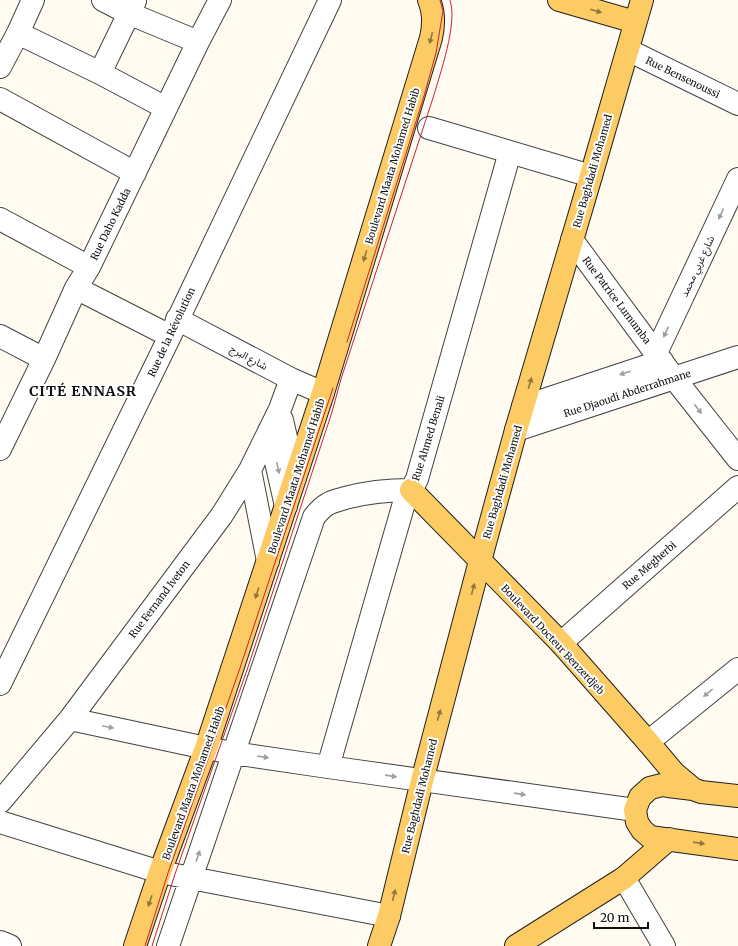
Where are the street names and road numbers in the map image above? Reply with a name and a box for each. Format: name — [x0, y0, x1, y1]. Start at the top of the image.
street label: Rue Bensenoussi — [643, 54, 722, 101]
street label: Boulevard Maata Mohamed Habib — [362, 86, 422, 246]
street label: Rue Baghdadi Mohamed — [570, 113, 615, 229]
street label: Rue Daho Kadda — [87, 186, 134, 262]
street label: شارع غربي محمد — [678, 234, 718, 299]
street label: Rue Patrice Lumumba — [580, 254, 654, 347]
street label: Rue de la Révolution — [145, 285, 198, 379]
street label: شارع البرج — [227, 342, 270, 374]
street label: Rue Djaoudi Abderrahmane — [562, 367, 692, 420]
street label: Rue Ahmed Benali — [409, 394, 448, 482]
street label: Boulevard Maata Mohamed Habib — [265, 397, 328, 556]
street label: Rue Baghdadi Mohamed — [480, 424, 525, 540]
street label: Rue Megherbi — [620, 538, 679, 592]
street label: Rue Fernand Iveton — [126, 558, 193, 641]
street label: Boulevard Docteur Benzerdjeb — [498, 582, 607, 697]
street label: Boulevard Maata Mohamed Habib — [160, 704, 227, 862]
street label: Rue Baghdadi Mohamed — [399, 738, 440, 855]

